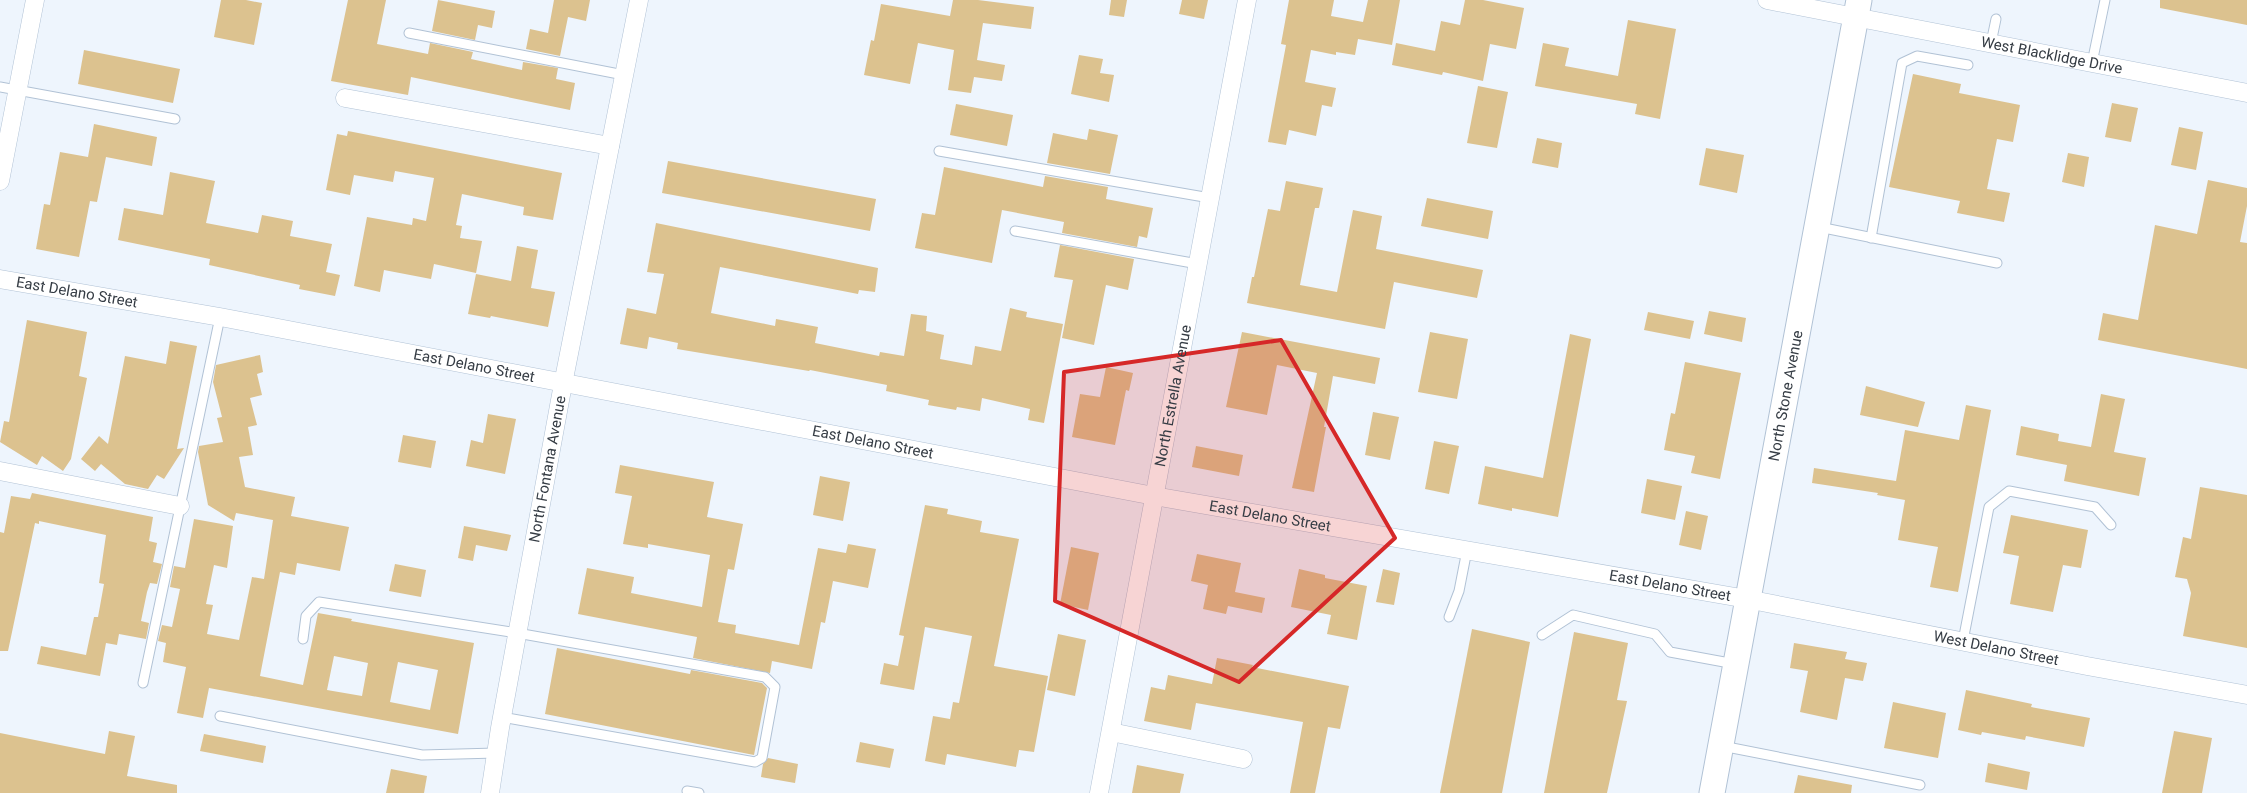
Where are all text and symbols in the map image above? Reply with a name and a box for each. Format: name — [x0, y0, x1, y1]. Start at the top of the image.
street label: West Blacklidge Drive — [1979, 33, 2124, 78]
street label: East Delano Street — [15, 273, 139, 312]
street label: North Estrella Avenue — [1151, 323, 1195, 468]
street label: North Stone Avenue — [1765, 329, 1807, 463]
street label: East Delano Street — [412, 345, 536, 386]
street label: North Fontana Avenue — [525, 394, 570, 544]
street label: East Delano Street — [811, 422, 935, 463]
street label: East Delano Street — [1208, 497, 1332, 536]
street label: East Delano Street — [1608, 566, 1732, 605]
street label: West Delano Street — [1932, 627, 2060, 669]

